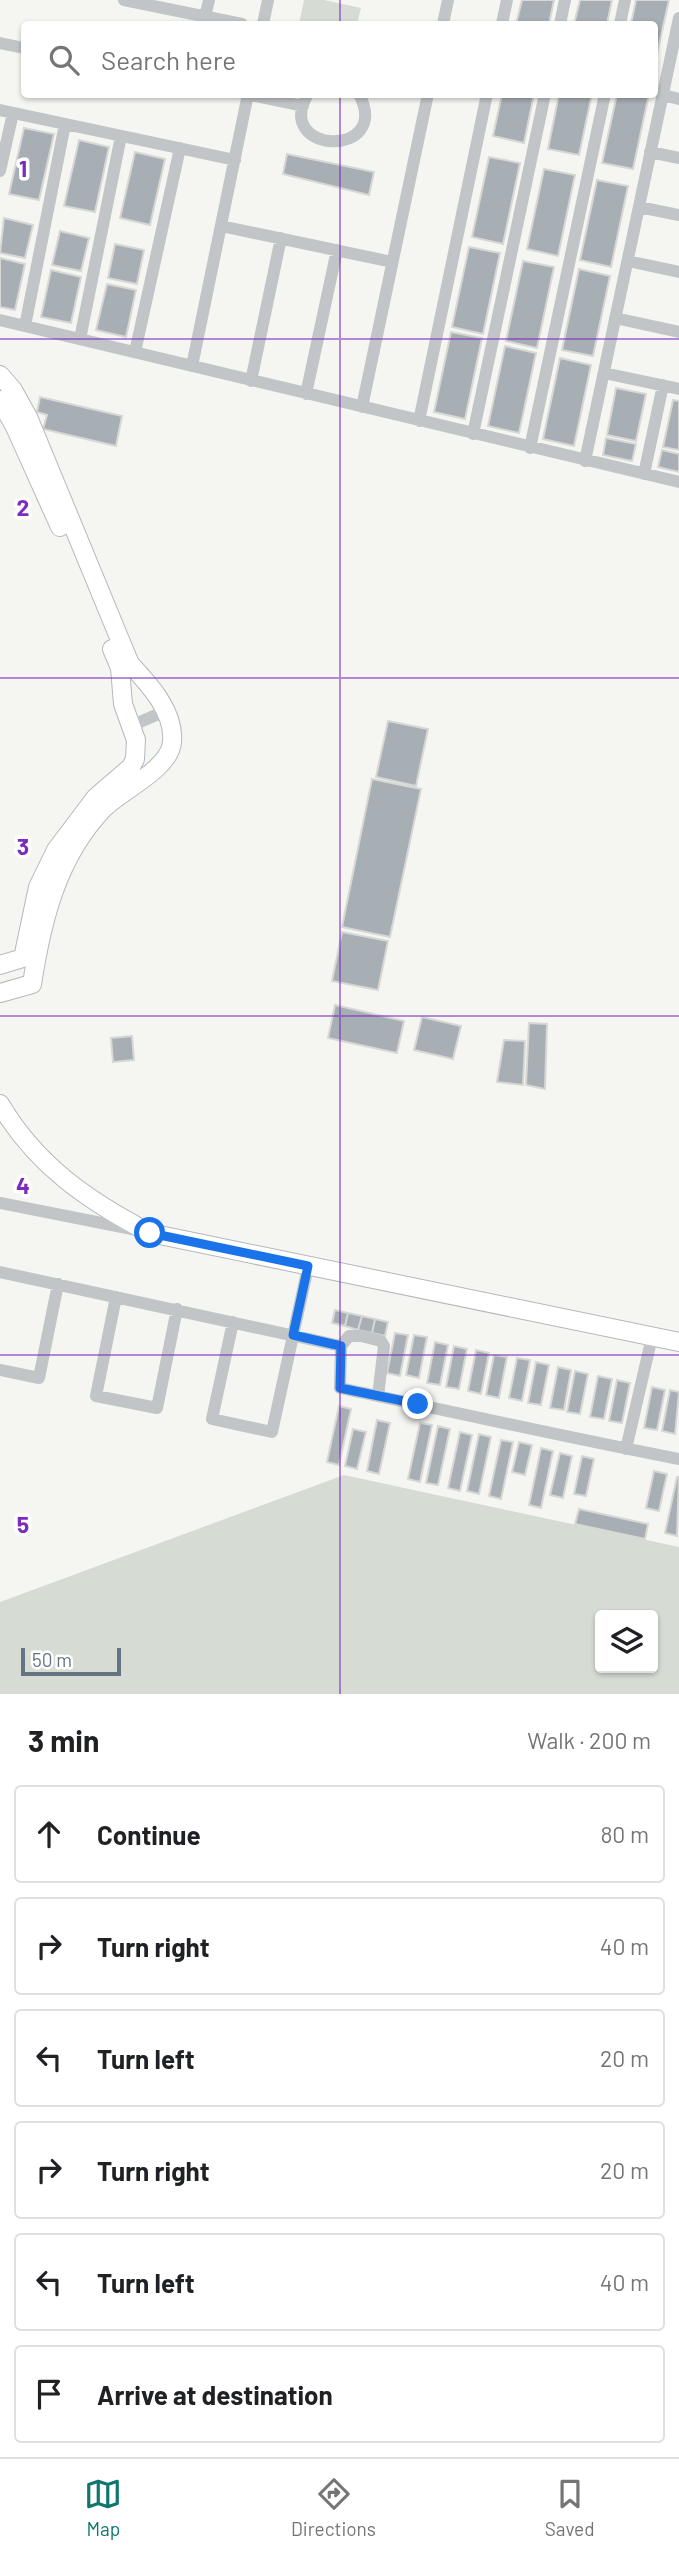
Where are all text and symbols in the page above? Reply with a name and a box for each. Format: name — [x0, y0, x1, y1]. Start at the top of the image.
search box — [21, 21, 658, 98]
icon: search — [45, 41, 83, 79]
text: Search here — [101, 44, 236, 75]
text: 1 — [19, 154, 27, 182]
text: 2 — [17, 493, 29, 521]
text: 3 — [17, 832, 29, 860]
text: 4 — [16, 1171, 30, 1199]
route start — [134, 1217, 165, 1248]
route end — [402, 1388, 433, 1419]
text: 5 — [17, 1510, 29, 1538]
map controls — [595, 1610, 658, 1673]
button: layers — [595, 1610, 658, 1673]
scale bar — [21, 1645, 121, 1677]
text: 50 m — [32, 1648, 72, 1671]
text: 3 min — [28, 1722, 99, 1758]
text: Walk · 200 m — [527, 1726, 651, 1754]
icon: ahead — [30, 1815, 68, 1853]
text: Continue — [97, 1819, 201, 1850]
text: 80 m — [600, 1820, 649, 1848]
icon: right — [30, 1927, 68, 1965]
text: Turn right — [97, 1931, 210, 1962]
text: 40 m — [600, 1932, 649, 1960]
icon: left — [30, 2039, 68, 2077]
text: Turn left — [97, 2043, 195, 2074]
text: 20 m — [600, 2044, 649, 2072]
icon: right — [30, 2151, 68, 2189]
text: Turn right — [97, 2155, 210, 2186]
text: 20 m — [600, 2156, 649, 2184]
icon: left — [30, 2263, 68, 2301]
text: Turn left — [97, 2267, 195, 2298]
text: 40 m — [600, 2268, 649, 2296]
icon: arrive — [30, 2375, 68, 2413]
text: Arrive at destination — [97, 2379, 333, 2410]
tab: Map — [84, 2475, 122, 2540]
tab: Directions — [291, 2475, 376, 2540]
tab: Saved — [545, 2475, 595, 2540]

